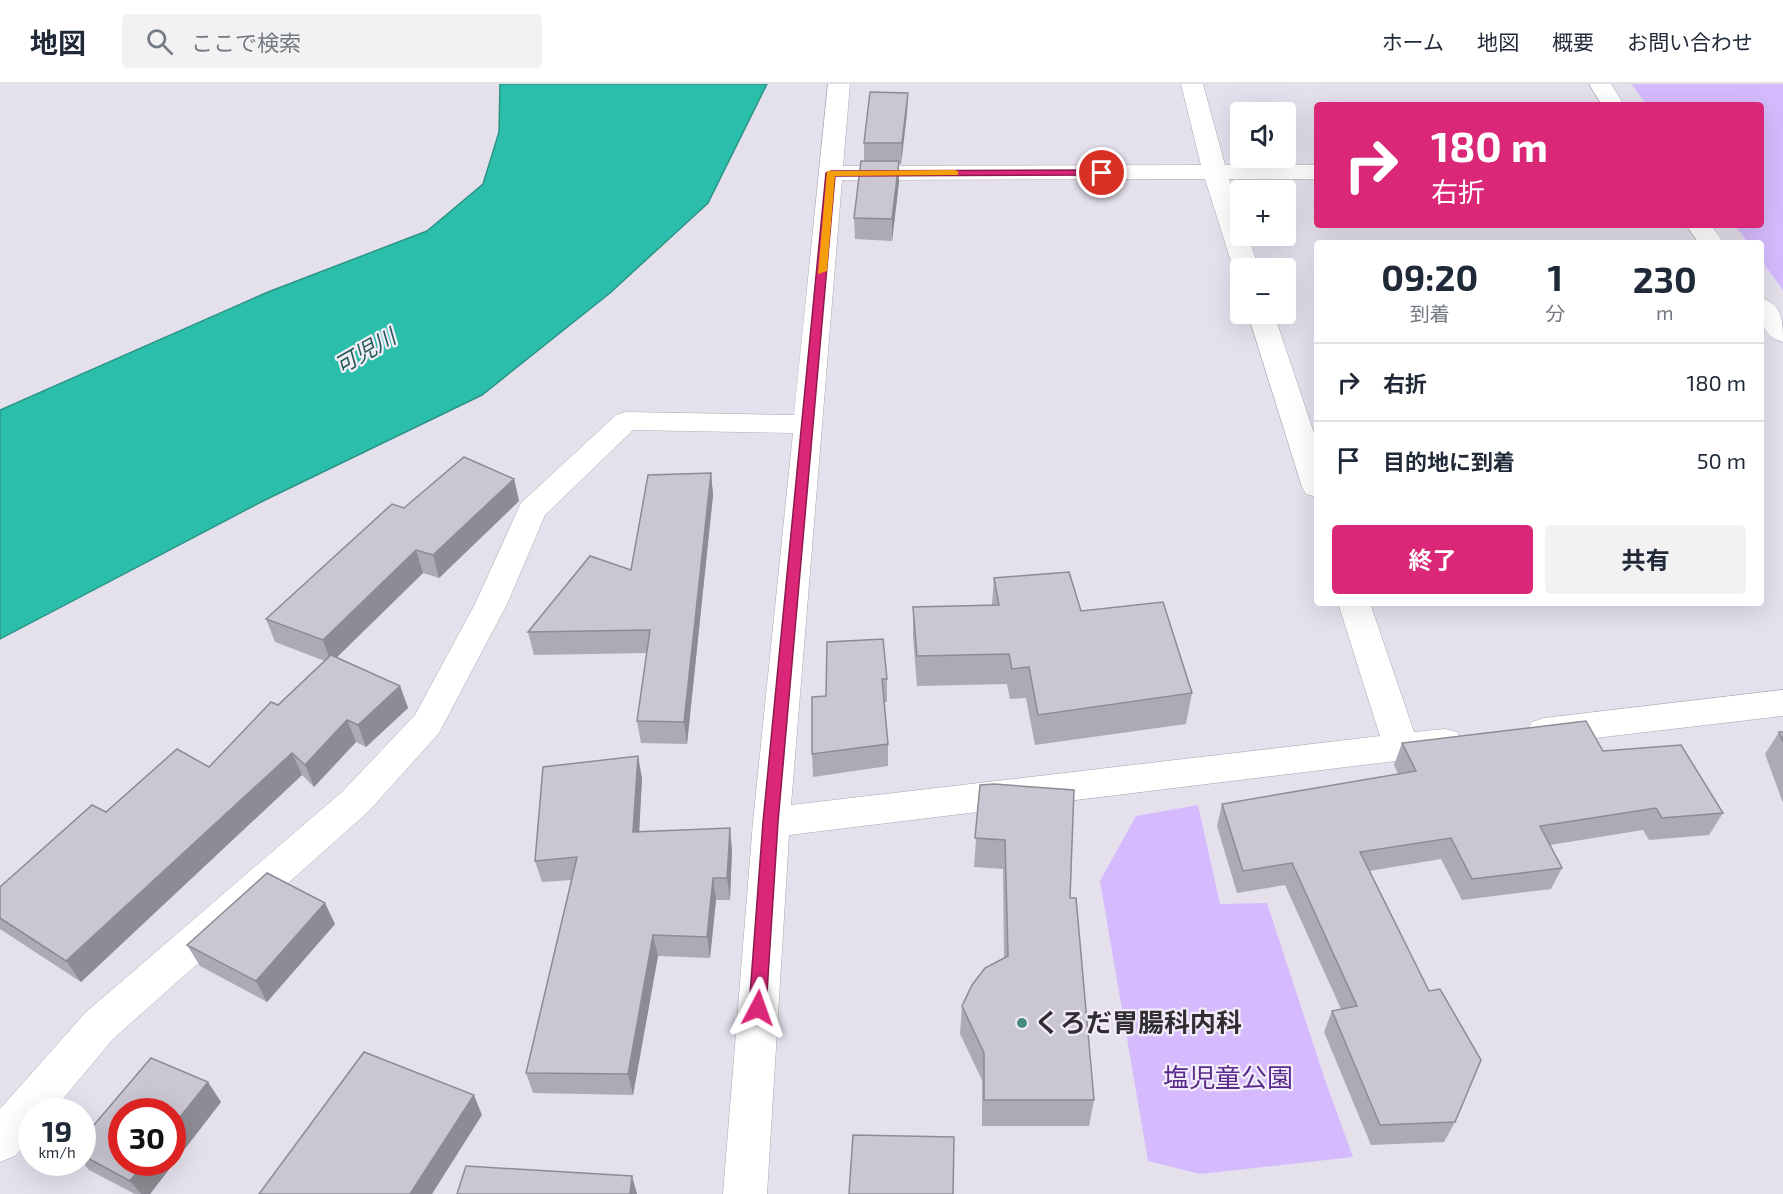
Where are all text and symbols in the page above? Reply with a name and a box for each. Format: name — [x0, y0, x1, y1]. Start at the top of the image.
search box — [122, 14, 542, 68]
text: 地図 — [30, 25, 86, 59]
icon: search — [143, 25, 176, 58]
text: ここで検索 — [191, 29, 301, 55]
text: ホーム — [1382, 29, 1444, 54]
text: 地図 — [1477, 29, 1519, 54]
text: 概要 — [1552, 29, 1594, 54]
text: お問い合わせ — [1627, 29, 1753, 54]
map controls — [1230, 102, 1296, 324]
button: sound — [1230, 102, 1296, 168]
text: 180 m — [1431, 120, 1548, 170]
icon: right — [1332, 126, 1410, 204]
pin — [1076, 147, 1127, 198]
icon: arrive — [1085, 156, 1118, 189]
text: 右折 — [1431, 175, 1485, 207]
button: + — [1230, 180, 1296, 246]
text: 09:20 — [1381, 255, 1478, 298]
text: 1 — [1548, 255, 1563, 298]
text: 230 — [1633, 257, 1697, 300]
button: − — [1230, 258, 1296, 324]
text: m — [1656, 300, 1673, 324]
text: 到着 — [1410, 301, 1450, 325]
text: 分 — [1545, 301, 1565, 325]
water label: 可児川 — [329, 321, 401, 378]
icon: right — [1332, 366, 1365, 399]
text: 180 m — [1686, 369, 1746, 395]
text: 右折 — [1383, 370, 1427, 396]
icon: arrive — [1332, 444, 1365, 477]
text: 50 m — [1697, 447, 1746, 473]
text: 目的地に到着 — [1383, 448, 1515, 474]
button: 終了 — [1332, 525, 1533, 594]
button: 共有 — [1545, 525, 1746, 594]
position arrow — [726, 976, 790, 1040]
place label: くろだ胃腸科内科 — [1034, 1006, 1242, 1037]
marker: くろだ胃腸科内科 — [1015, 1016, 1029, 1030]
park label: 塩児童公園 — [1163, 1061, 1293, 1092]
speed limit sign: 30 — [108, 1098, 186, 1176]
text: 19 — [42, 1112, 72, 1148]
text: km/h — [38, 1143, 76, 1161]

